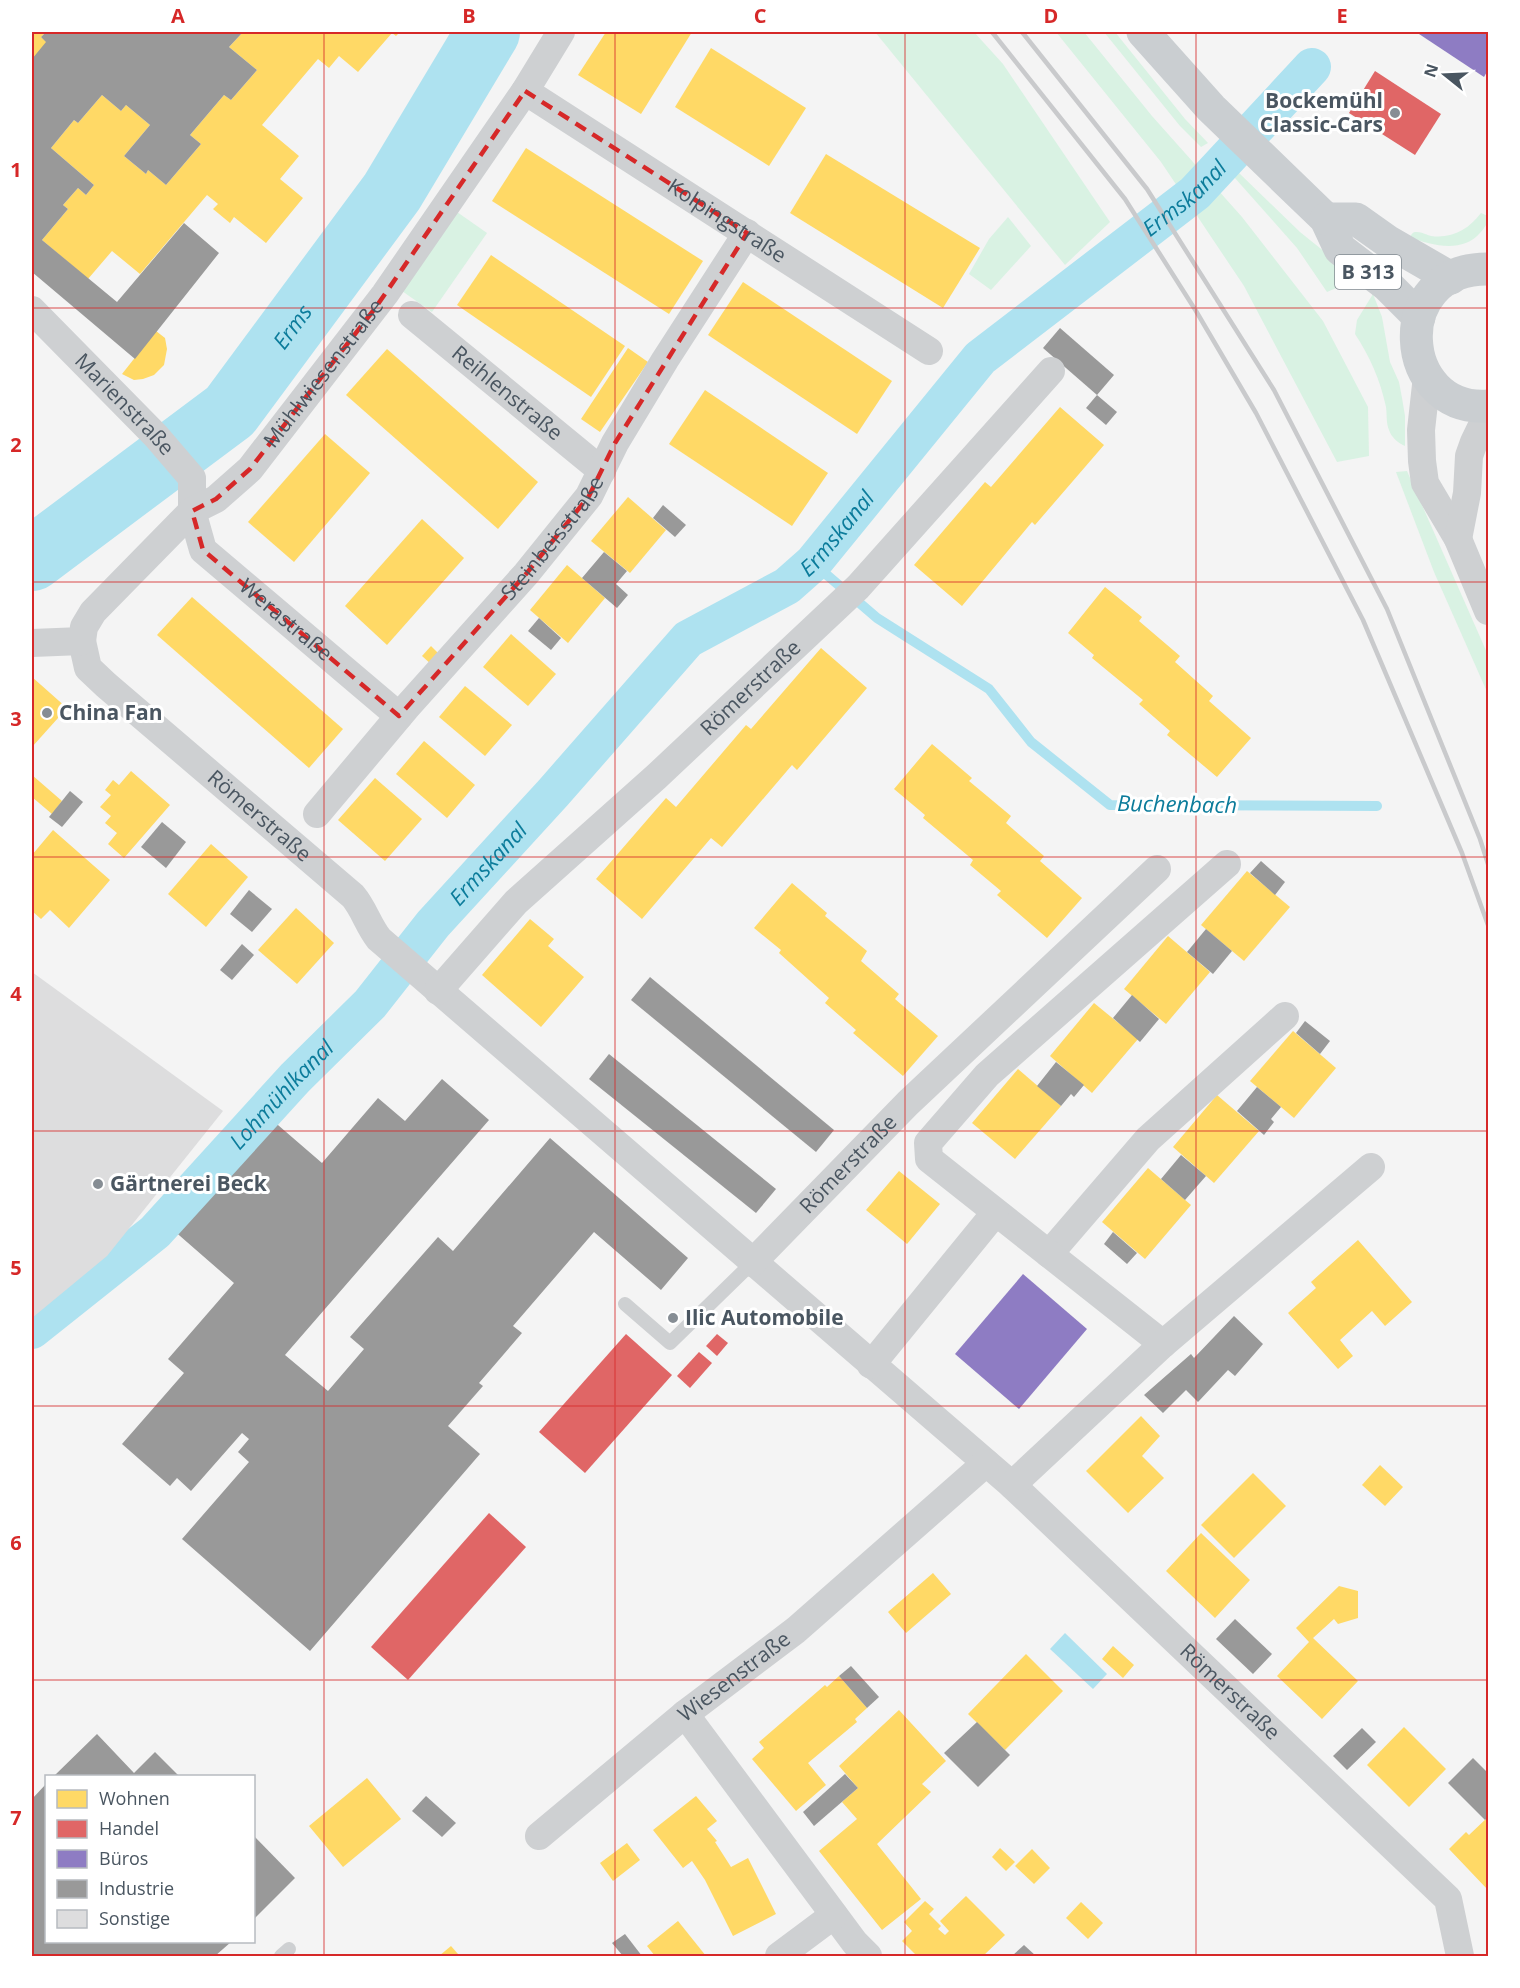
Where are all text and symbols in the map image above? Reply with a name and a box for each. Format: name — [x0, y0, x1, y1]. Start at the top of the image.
text: A — [171, 2, 185, 29]
text: B — [462, 2, 476, 29]
text: C — [754, 2, 767, 29]
text: D — [1044, 2, 1058, 29]
text: E — [1336, 2, 1348, 29]
north arrow — [1415, 45, 1475, 105]
text: N — [1418, 61, 1443, 80]
place label: Bockemühl Classic-Cars — [1260, 86, 1383, 138]
marker: Bockemühl Classic-Cars — [1388, 106, 1402, 120]
water label: Ermskanal — [1135, 153, 1233, 242]
text: 1 — [10, 156, 22, 183]
street label: Kolpingstraße — [663, 171, 792, 269]
road number: B 313 — [1335, 255, 1401, 289]
street label: Mühlwiesenstraße — [257, 293, 389, 453]
water label: Erms — [265, 297, 318, 355]
street label: Reihlenstraße — [446, 338, 569, 446]
street label: Marienstraße — [69, 347, 181, 460]
text: 2 — [10, 431, 22, 458]
street label: Steinbeisstraße — [494, 471, 610, 606]
water label: Ermskanal — [792, 483, 881, 582]
street label: Werastraße — [234, 572, 339, 667]
street label: Römerstraße — [694, 633, 806, 741]
place label: China Fan — [59, 698, 163, 726]
text: 3 — [10, 705, 22, 732]
marker: China Fan — [40, 706, 54, 720]
street label: Römerstraße — [202, 763, 318, 867]
water label: Buchenbach — [1117, 787, 1237, 819]
water label: Ermskanal — [442, 815, 533, 911]
text: 4 — [10, 980, 22, 1007]
water label: Lohmühlkanal — [222, 1032, 340, 1155]
street label: Römerstraße — [793, 1108, 902, 1219]
place label: Gärtnerei Beck — [110, 1169, 268, 1197]
marker: Gärtnerei Beck — [91, 1177, 105, 1191]
text: 5 — [10, 1254, 22, 1281]
place label: Ilic Automobile — [685, 1303, 844, 1331]
marker: Ilic Automobile — [666, 1311, 680, 1325]
text: 6 — [10, 1529, 22, 1556]
street label: Wiesenstraße — [672, 1624, 795, 1727]
street label: Römerstraße — [1174, 1637, 1287, 1745]
legend — [45, 1775, 255, 1943]
text: Wohnen — [99, 1786, 170, 1810]
text: 7 — [10, 1804, 22, 1831]
text: Handel — [99, 1816, 159, 1840]
text: Büros — [99, 1846, 148, 1870]
text: Industrie — [99, 1876, 174, 1900]
text: Sonstige — [99, 1906, 170, 1930]

